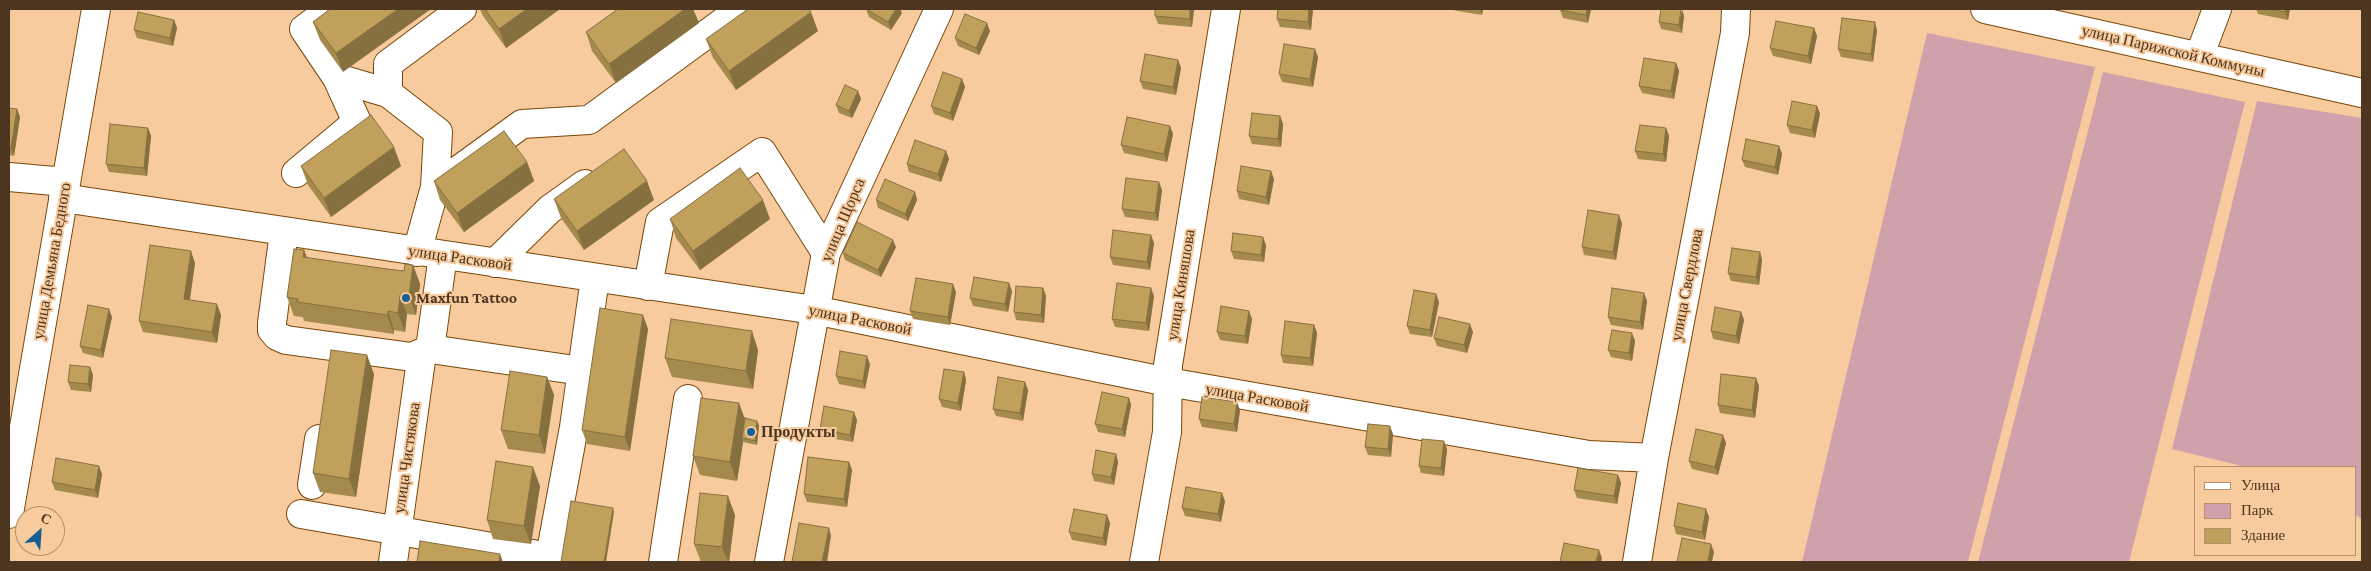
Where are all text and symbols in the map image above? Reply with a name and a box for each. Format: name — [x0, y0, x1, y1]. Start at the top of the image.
street label: улица Парижской Коммуны — [2080, 21, 2266, 81]
street label: улица Щорса — [817, 175, 869, 265]
street label: улица Демьяна Бедного — [29, 181, 75, 341]
street label: улица Свердлова — [1667, 227, 1707, 343]
street label: улица Киняшова — [1163, 228, 1199, 342]
street label: улица Расковой — [407, 241, 513, 275]
place label: Maxfun Tattoo — [416, 288, 517, 308]
marker: Maxfun Tattoo — [400, 292, 412, 304]
street label: улица Расковой — [807, 301, 913, 339]
street label: улица Расковой — [1204, 379, 1310, 417]
street label: улица Чистякова — [390, 401, 424, 515]
place label: Продукты — [761, 422, 836, 442]
marker: Продукты — [745, 426, 757, 438]
legend — [2194, 466, 2356, 556]
text: Улица — [2241, 477, 2280, 493]
text: Парк — [2241, 502, 2273, 518]
north arrow — [15, 506, 65, 556]
text: С — [38, 509, 54, 528]
text: Здание — [2241, 527, 2285, 543]

